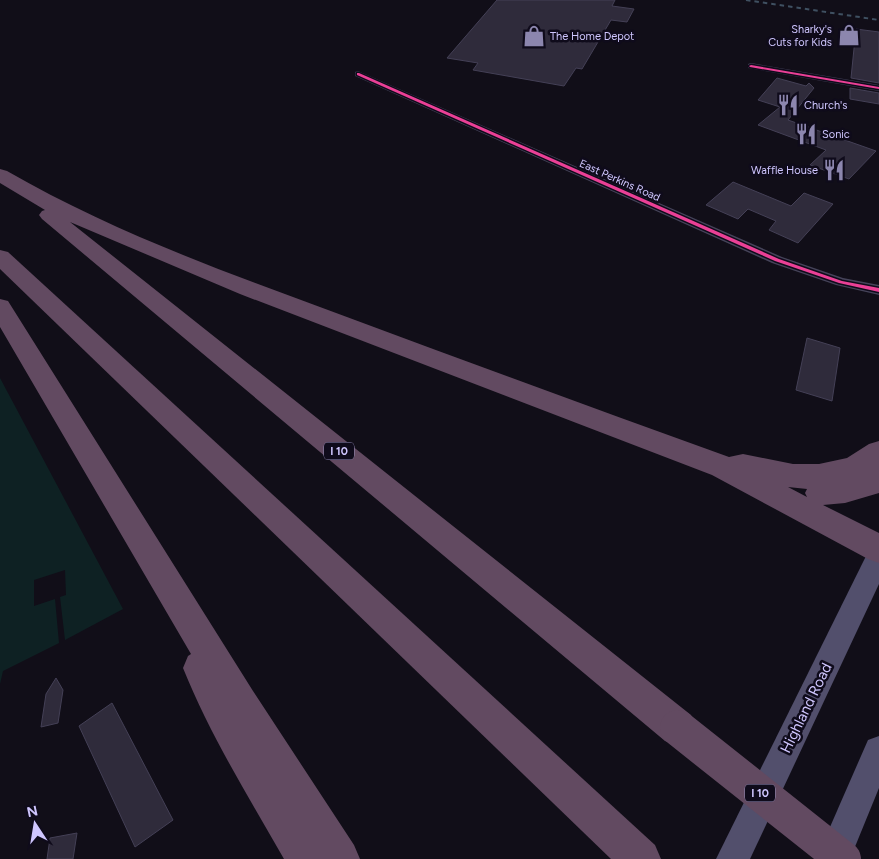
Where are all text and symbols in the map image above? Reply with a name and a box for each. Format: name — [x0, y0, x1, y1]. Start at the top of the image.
shop icon: Sharky's Cuts for Kids — [836, 22, 862, 48]
shop icon: The Home Depot — [521, 23, 547, 49]
place label: Sharky's Cuts for Kids — [768, 23, 832, 49]
place label: The Home Depot — [550, 30, 634, 43]
restaurant icon: Church's — [775, 92, 801, 118]
place label: Church's — [804, 99, 847, 112]
restaurant icon: Sonic — [793, 121, 819, 147]
place label: Sonic — [822, 128, 850, 141]
street label: East Perkins Road — [577, 157, 662, 204]
restaurant icon: Waffle House — [821, 157, 847, 183]
place label: Waffle House — [751, 164, 818, 177]
road number: I 10 — [324, 442, 354, 460]
street label: Highland Road — [776, 660, 836, 756]
road number: I 10 — [745, 784, 775, 801]
north arrow — [10, 799, 60, 849]
text: N — [25, 802, 39, 821]

